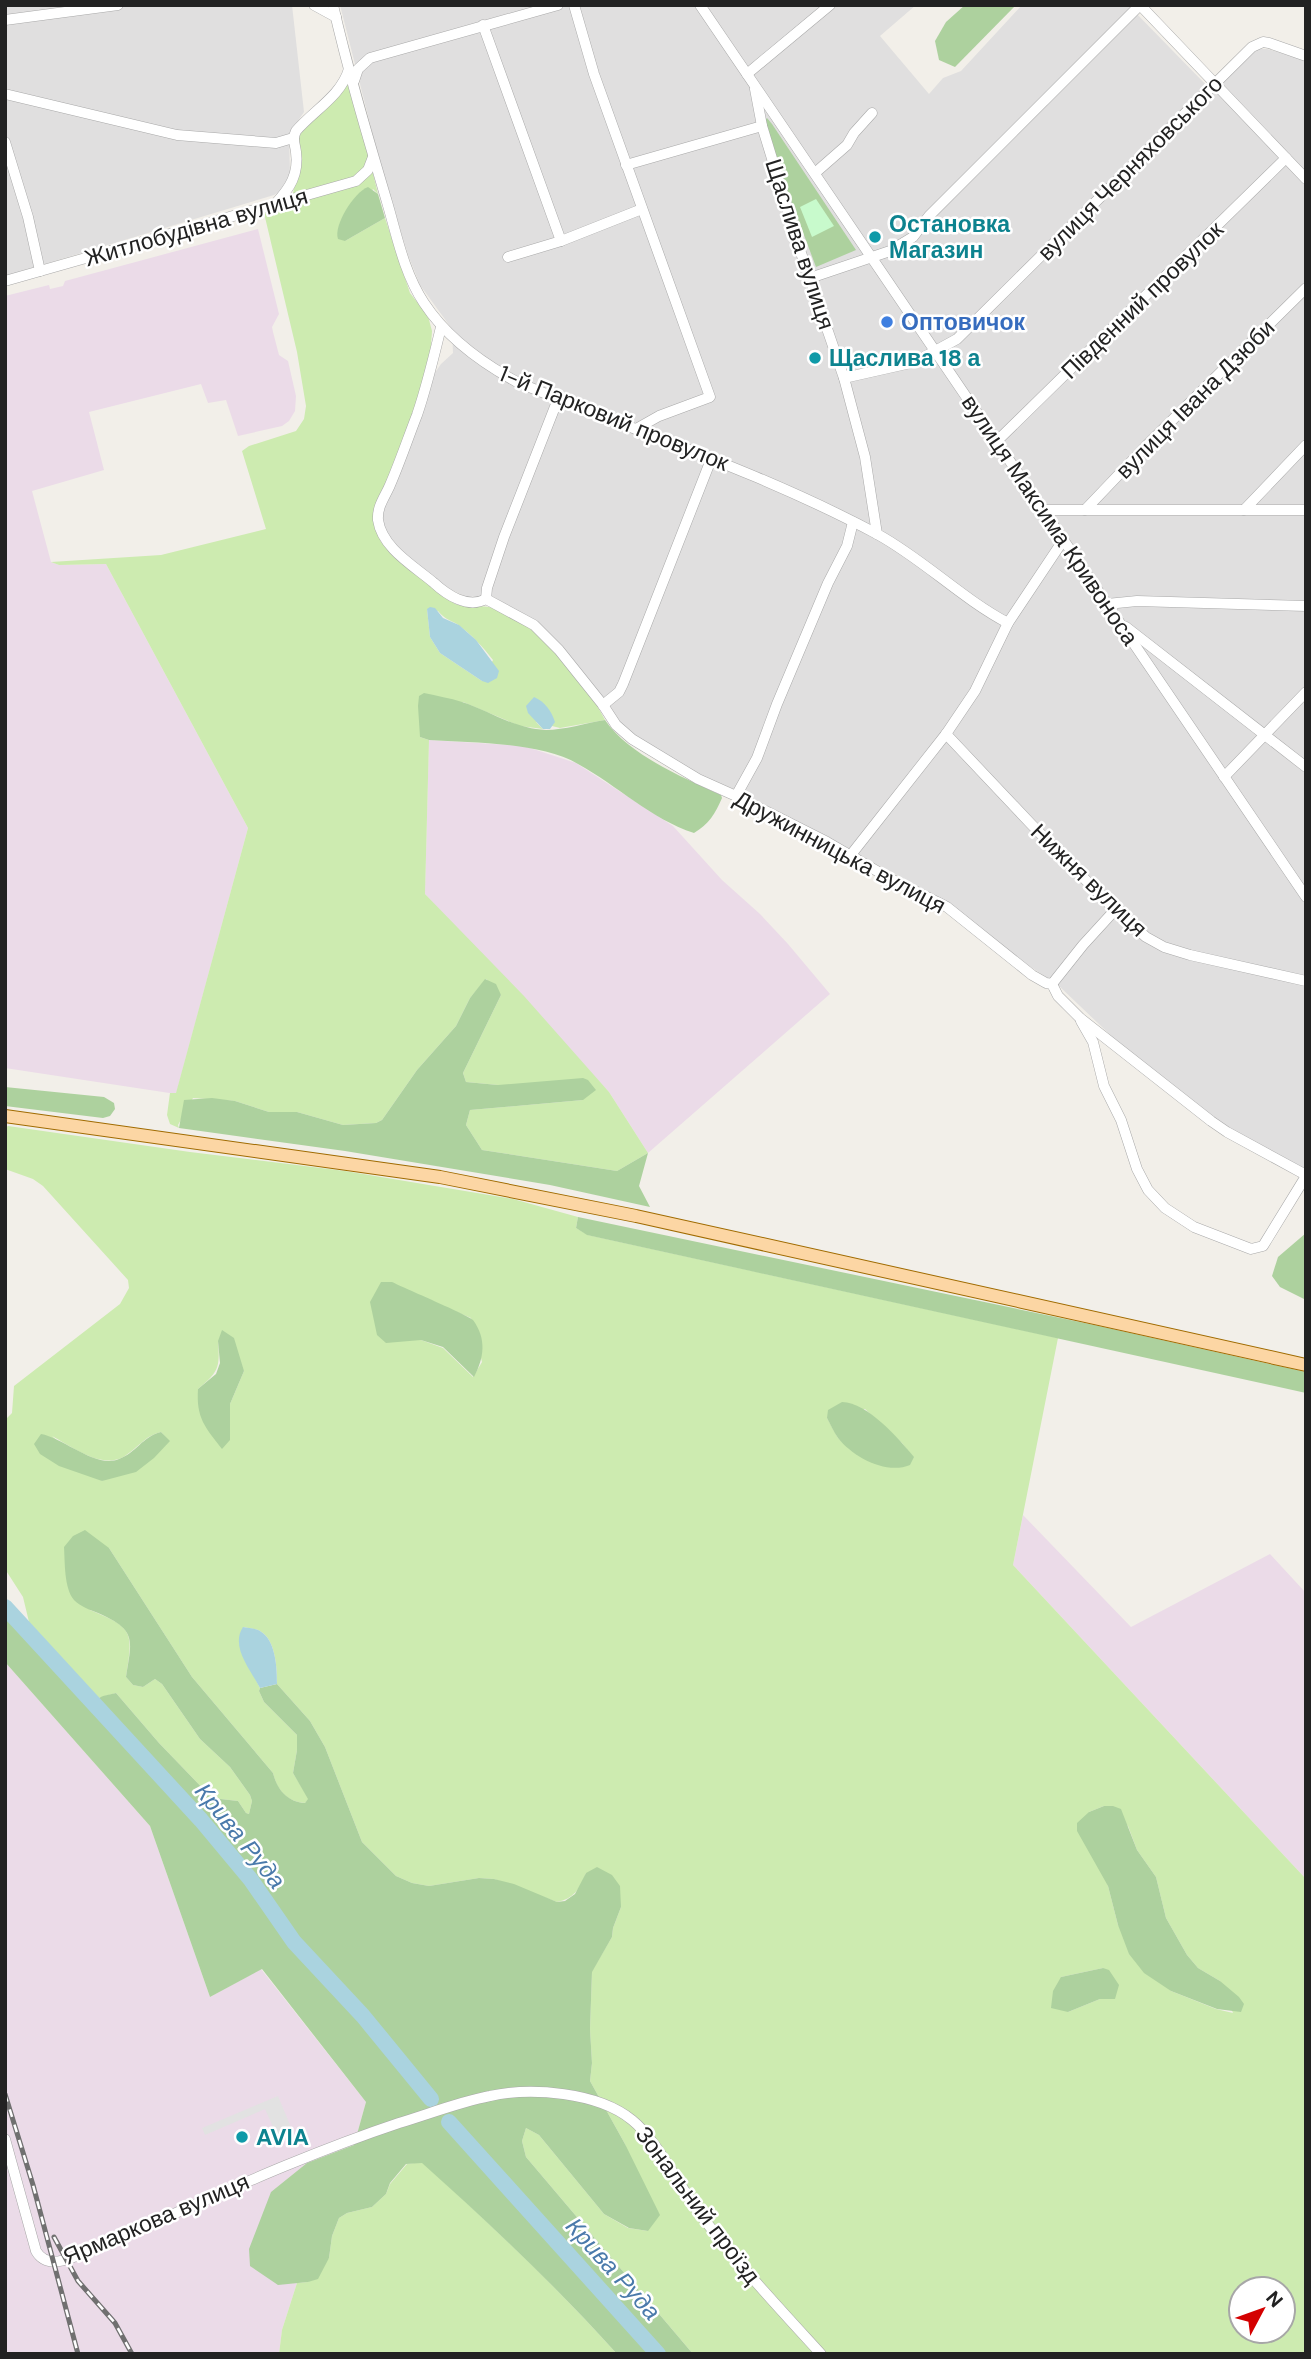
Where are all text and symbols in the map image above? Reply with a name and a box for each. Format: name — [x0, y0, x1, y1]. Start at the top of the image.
street label: вулиця Черняховського — [1031, 69, 1229, 267]
street label: Щаслива вулиця — [758, 155, 842, 333]
street label: Житлобудівна вулиця — [81, 181, 311, 273]
place label: Остановка Магазин — [889, 209, 1010, 265]
street label: Південний провулок — [1054, 214, 1230, 385]
marker: Остановка Магазин — [867, 229, 883, 245]
place label: Оптовичок — [901, 307, 1025, 337]
street label: вулиця Івана Дзюби — [1109, 313, 1281, 485]
marker: Оптовичок — [879, 314, 895, 330]
place label: Щаслива 18 а — [829, 343, 980, 373]
marker: Щаслива 18 а — [807, 350, 823, 366]
street label: 1-й Парковий провулок — [495, 358, 734, 478]
street label: вулиця Максима Кривоноса — [955, 389, 1145, 651]
street label: Дружинницька вулиця — [729, 783, 951, 921]
street label: Нижня вулиця — [1024, 817, 1154, 943]
water label: Крива Руда — [188, 1776, 293, 1895]
street label: Зональний проїзд — [629, 2120, 767, 2290]
place label: AVIA — [256, 2122, 309, 2152]
marker: AVIA — [234, 2129, 250, 2145]
street label: Ярмаркова вулиця — [58, 2166, 254, 2272]
water label: Крива Руда — [559, 2211, 668, 2326]
north arrow — [1227, 2275, 1297, 2345]
text: N — [1260, 2286, 1288, 2313]

